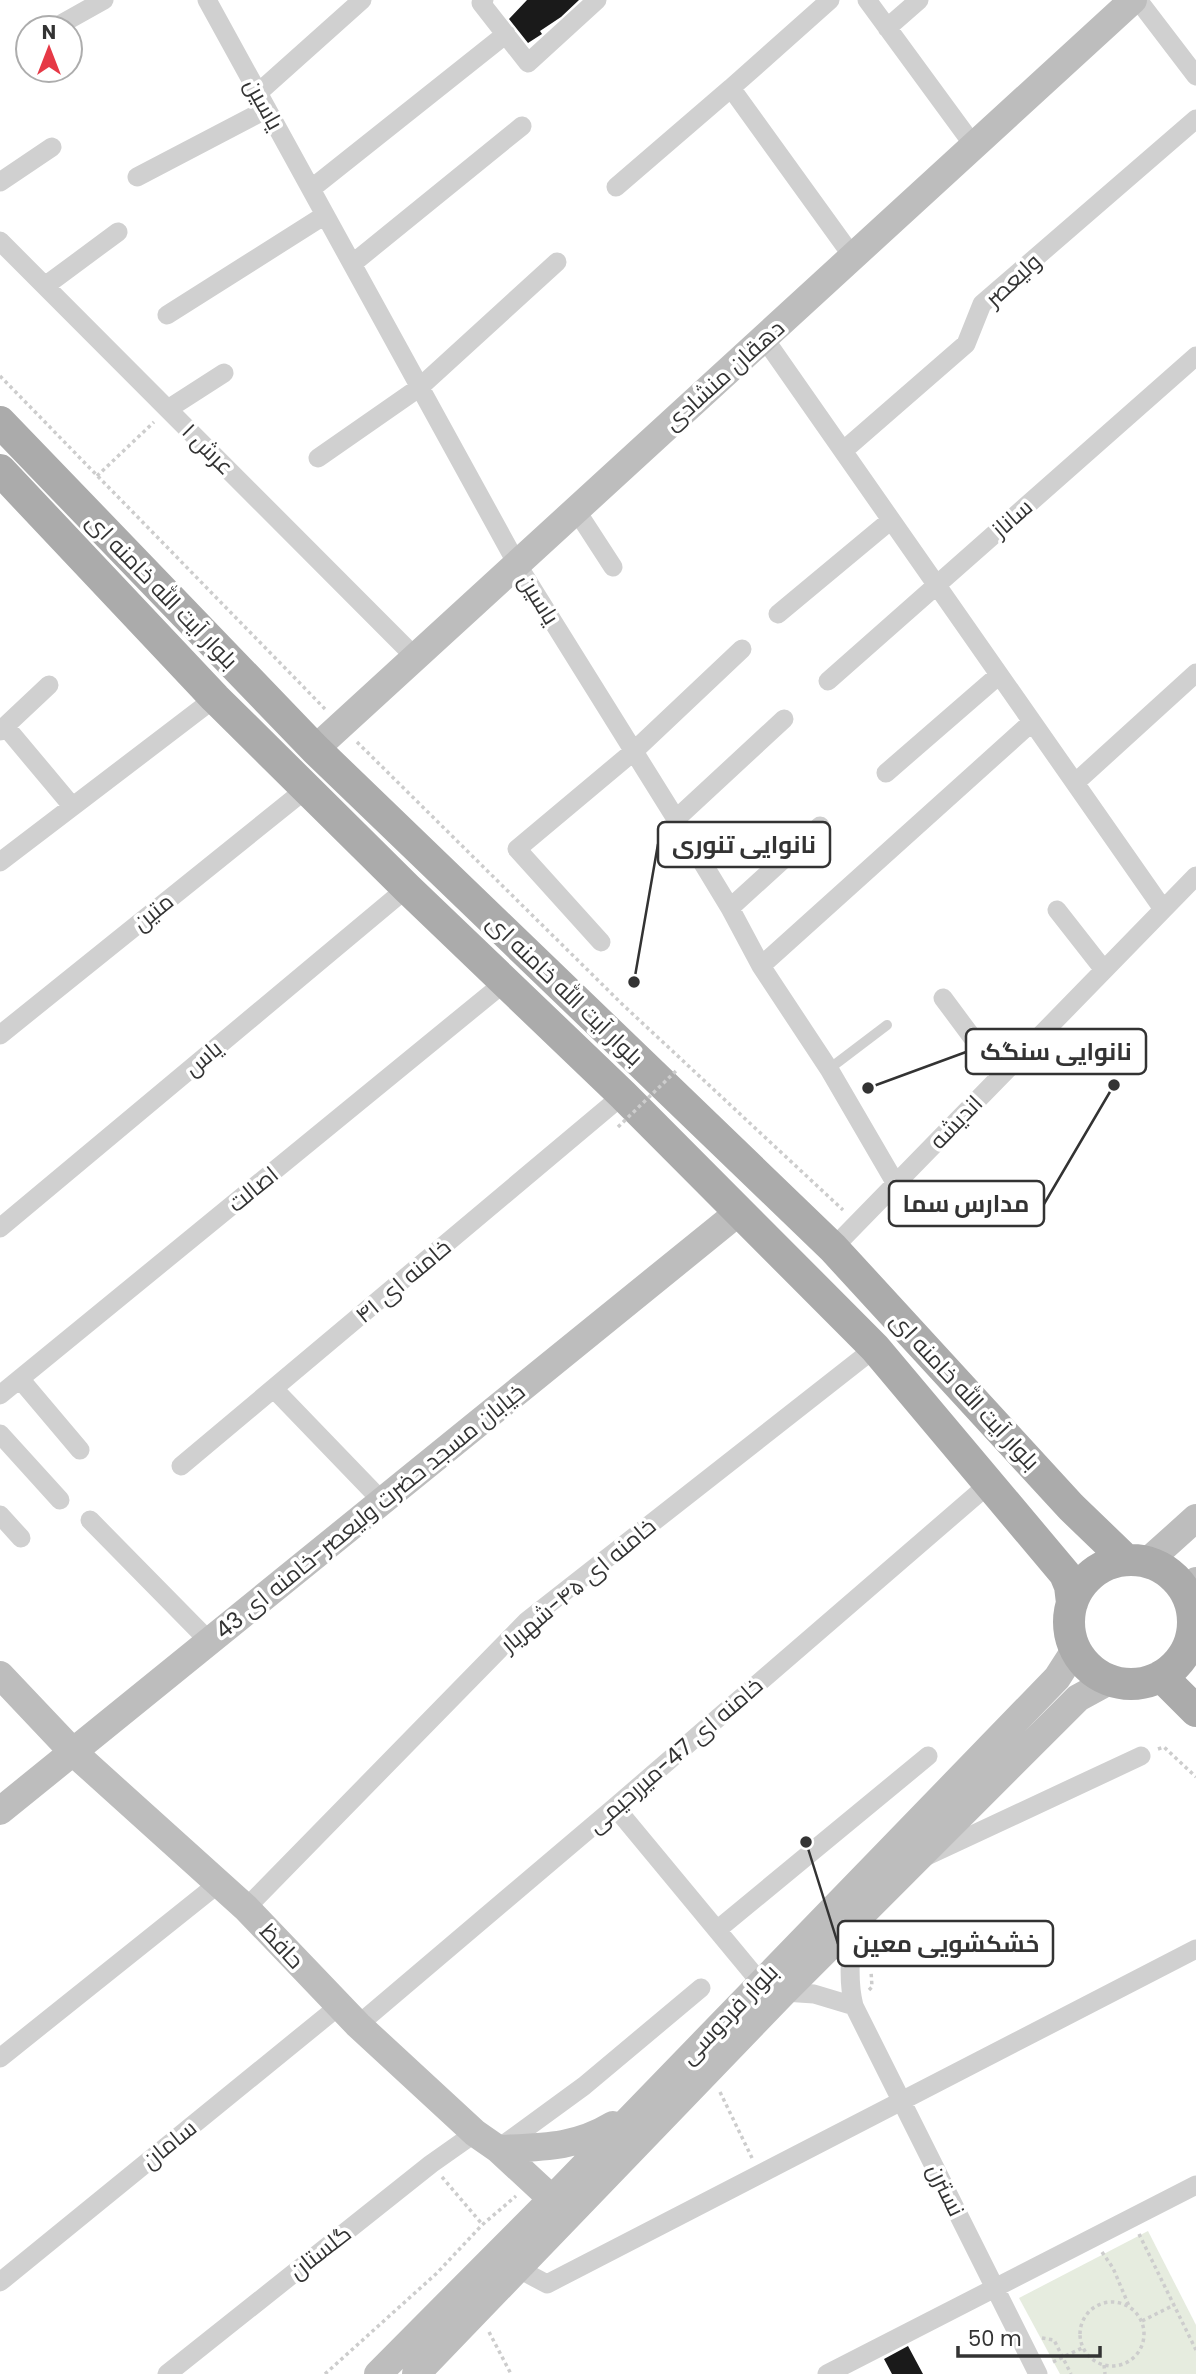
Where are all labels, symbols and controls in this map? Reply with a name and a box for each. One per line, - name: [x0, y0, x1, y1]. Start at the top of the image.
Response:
- north arrow: [14, 14, 84, 84]
- text: N: [42, 19, 56, 46]
- street label: یاسین: [237, 72, 291, 136]
- street label: ولیعصر: [976, 246, 1048, 316]
- street label: دهقان منشادی: [657, 312, 791, 438]
- street label: عرش ۱: [175, 416, 241, 482]
- street label: ساناز: [983, 491, 1039, 546]
- street label: بلوار آیت الله خامنه ای: [79, 506, 245, 676]
- street label: یاسین: [511, 567, 567, 631]
- callout: نانوایی تنوری: [658, 822, 830, 867]
- text: نانوایی تنوری: [672, 828, 816, 861]
- street label: متین: [126, 886, 180, 938]
- street label: بلوار آیت الله خامنه ای: [480, 907, 650, 1073]
- callout: نانوایی سنگک: [966, 1029, 1146, 1074]
- street label: یاس: [177, 1033, 229, 1083]
- text: نانوایی سنگک: [980, 1035, 1132, 1068]
- street label: اندیشه: [922, 1088, 990, 1156]
- street label: اصالت: [221, 1159, 285, 1219]
- callout: مدارس سما: [889, 1181, 1044, 1226]
- text: مدارس سما: [903, 1187, 1029, 1220]
- street label: خامنه ای ۴۱: [348, 1232, 458, 1330]
- street label: بلوار آیت الله خامنه ای: [883, 1305, 1047, 1477]
- street label: خیابان مسجد حضرت ولیعصر-خامنه ای 43: [208, 1376, 532, 1646]
- street label: خامنه ای ۴۵-شهریار: [492, 1510, 663, 1661]
- street label: خامنه ای 47-میررحیمی: [580, 1670, 770, 1840]
- street label: حافظ: [253, 1916, 311, 1976]
- callout: خشکشویی معین: [838, 1921, 1053, 1966]
- text: خشکشویی معین: [853, 1927, 1039, 1960]
- street label: بلوار فردوسی: [673, 1957, 785, 2071]
- street label: سامان: [135, 2112, 203, 2176]
- street label: نسترن: [920, 2158, 972, 2222]
- street label: گلستان: [282, 2217, 358, 2287]
- scale bar: [958, 2314, 1100, 2358]
- text: 50 m: [968, 2324, 1022, 2353]

